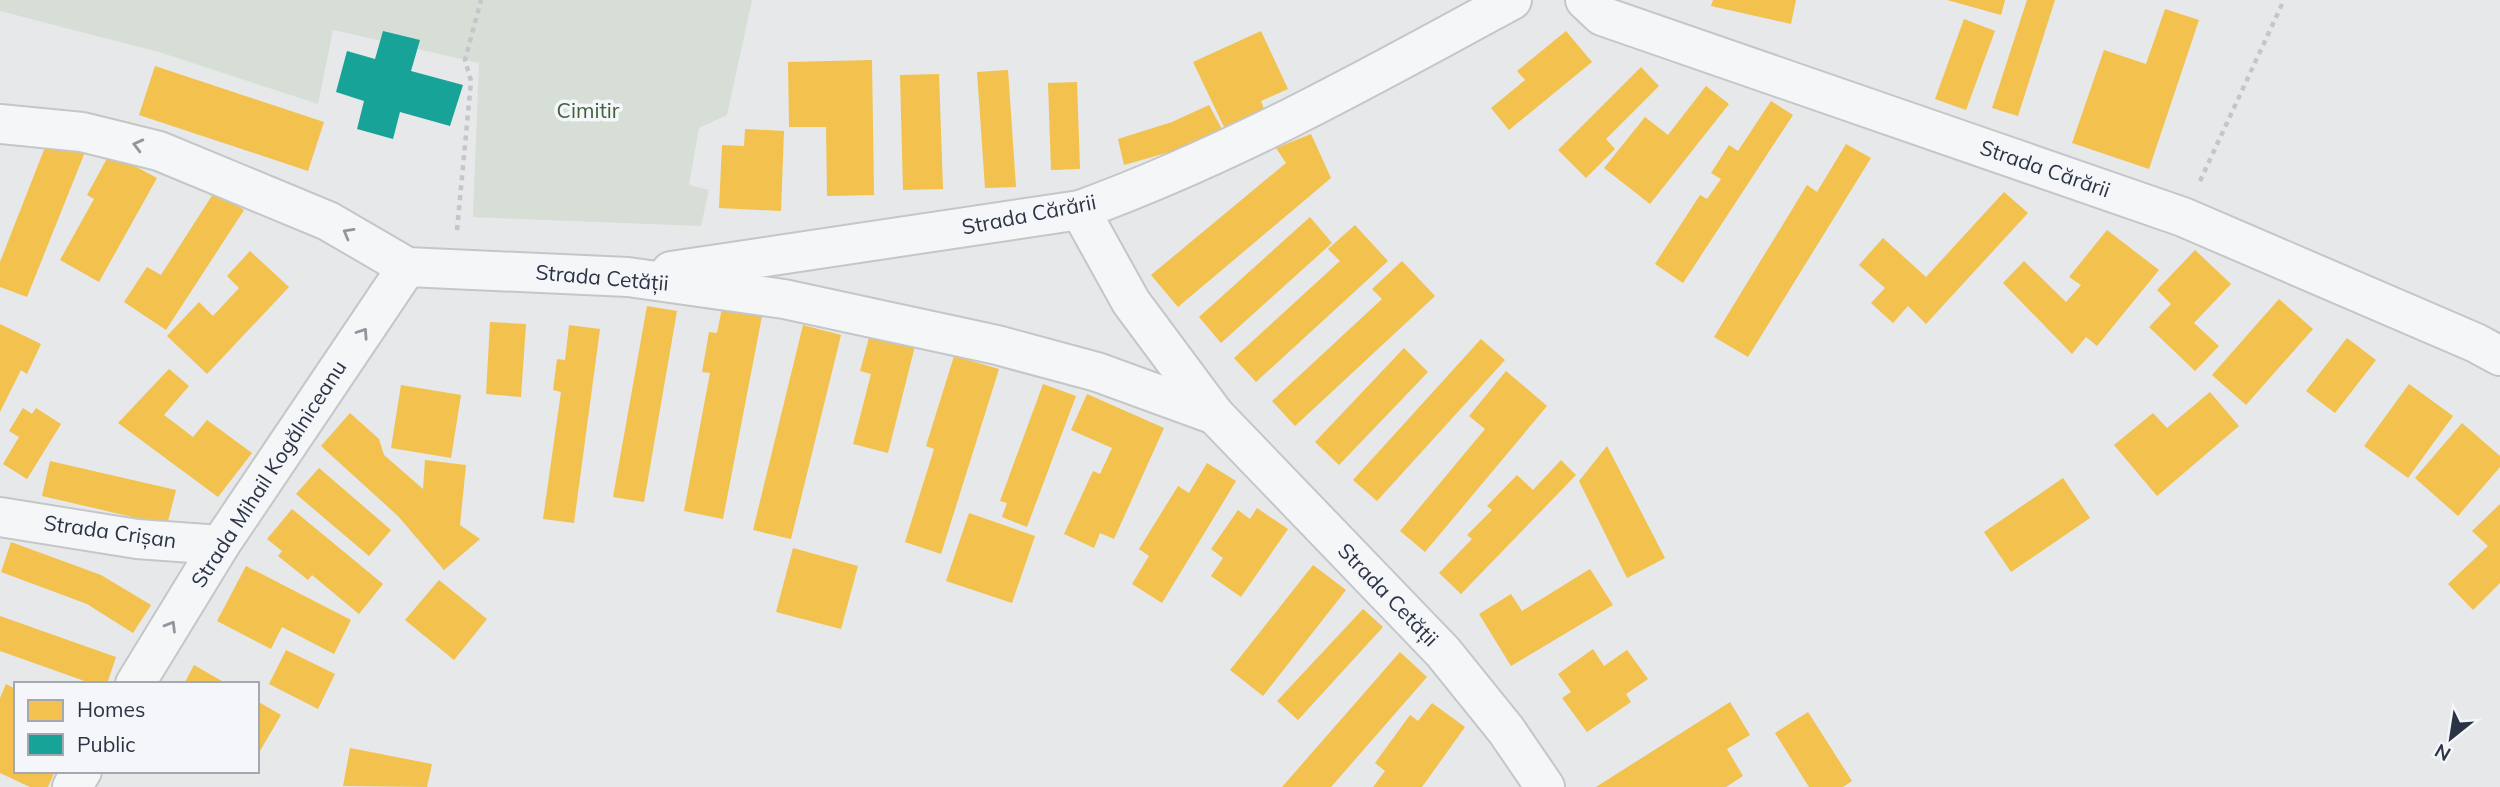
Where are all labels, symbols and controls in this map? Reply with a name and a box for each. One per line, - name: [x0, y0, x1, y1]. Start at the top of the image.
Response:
- park label: Cimitir: [557, 97, 620, 123]
- street label: Strada Cărării: [1977, 134, 2114, 202]
- one-way arrow: [133, 139, 145, 154]
- street label: Strada Cărării: [960, 188, 1098, 240]
- one-way arrow: [343, 228, 355, 241]
- street label: Strada Cetății: [534, 258, 670, 297]
- one-way arrow: [355, 328, 367, 341]
- street label: Strada Mihail Kogălniceanu: [185, 355, 351, 592]
- street label: Strada Crișan: [42, 509, 178, 554]
- street label: Strada Cetății: [1332, 537, 1444, 652]
- one-way arrow: [162, 620, 175, 633]
- legend: [14, 682, 259, 773]
- text: Homes: [77, 696, 145, 722]
- north arrow: [2416, 703, 2486, 773]
- text: Public: [77, 731, 136, 757]
- text: N: [2430, 739, 2455, 767]

